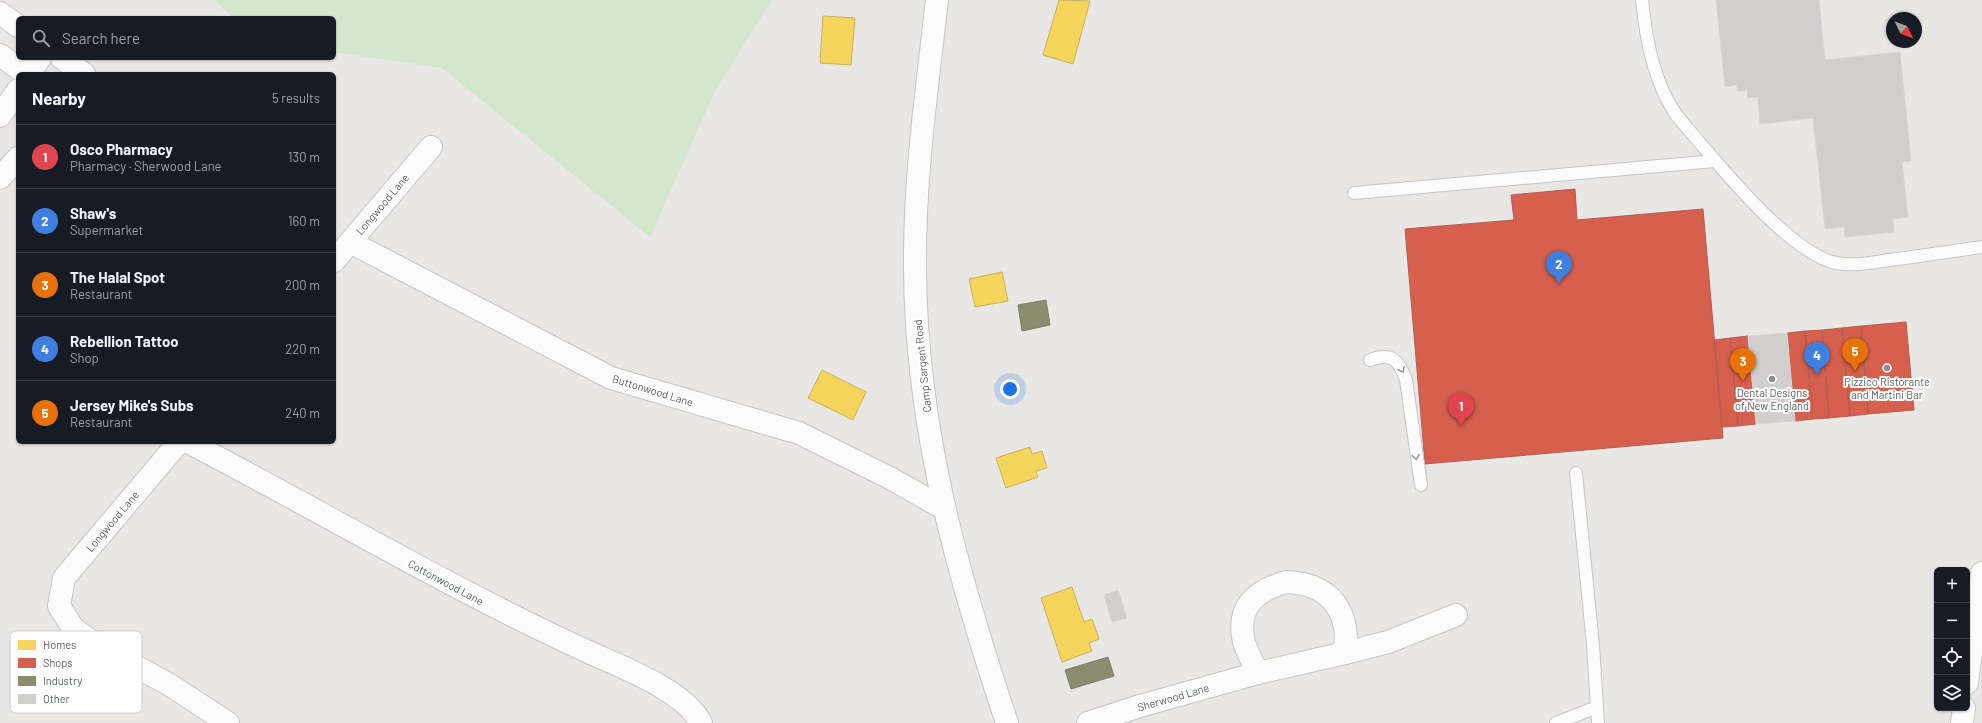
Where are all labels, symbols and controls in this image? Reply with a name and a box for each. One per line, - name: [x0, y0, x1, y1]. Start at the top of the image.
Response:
- north arrow: [1886, 12, 1922, 48]
- search box: [16, 16, 336, 60]
- icon: search: [30, 27, 52, 49]
- text: Search here: [62, 29, 140, 47]
- text: Nearby: [32, 88, 86, 108]
- text: 5 results: [272, 90, 320, 106]
- text: Osco Pharmacy: [70, 140, 173, 158]
- text: 1: [43, 149, 47, 165]
- text: 130 m: [288, 149, 320, 165]
- text: Pharmacy · Sherwood Lane: [70, 158, 222, 174]
- street label: Longwood Lane: [353, 171, 411, 237]
- text: Shaw's: [70, 204, 116, 222]
- text: 2: [41, 213, 49, 229]
- text: 160 m: [288, 213, 320, 229]
- text: Supermarket: [70, 222, 143, 238]
- pin: 2: [1546, 251, 1572, 284]
- text: The Halal Spot: [70, 268, 165, 286]
- text: 3: [41, 277, 49, 293]
- text: 200 m: [285, 277, 320, 293]
- text: Restaurant: [70, 286, 132, 302]
- street label: Camp Sargent Road: [911, 319, 933, 413]
- text: Rebellion Tattoo: [70, 332, 179, 350]
- pin: 5: [1842, 338, 1868, 371]
- text: 4: [41, 341, 49, 357]
- text: 220 m: [285, 341, 320, 357]
- pin: 4: [1804, 342, 1830, 375]
- pin: 3: [1730, 348, 1756, 381]
- text: Shop: [70, 350, 99, 366]
- marker: Pizzico Ristorante and Martini Bar: [1882, 363, 1892, 373]
- one-way arrow: [1397, 366, 1405, 373]
- street label: Buttonwood Lane: [611, 372, 695, 409]
- marker: Dental Designs of New England: [1767, 374, 1777, 384]
- place label: Pizzico Ristorante and Martini Bar: [1844, 375, 1930, 401]
- your location: [1000, 379, 1020, 399]
- place label: Dental Designs of New England: [1735, 386, 1809, 412]
- pin: 1: [1448, 393, 1474, 426]
- text: Jersey Mike's Subs: [70, 396, 194, 414]
- text: 5: [41, 405, 49, 421]
- text: 240 m: [285, 405, 320, 421]
- text: Restaurant: [70, 414, 132, 430]
- one-way arrow: [1411, 454, 1420, 460]
- street label: Longwood Lane: [83, 488, 141, 554]
- street label: Cottonwood Lane: [406, 557, 486, 607]
- map controls: [1934, 567, 1970, 711]
- button: +: [1934, 567, 1970, 603]
- button: −: [1934, 603, 1970, 639]
- legend: [10, 631, 142, 713]
- text: Homes: [43, 638, 76, 651]
- button: locate: [1934, 639, 1970, 675]
- text: Shops: [43, 656, 73, 669]
- text: Industry: [43, 674, 82, 687]
- button: layers: [1934, 675, 1970, 711]
- street label: Sherwood Lane: [1136, 681, 1210, 713]
- text: Other: [43, 692, 70, 705]

